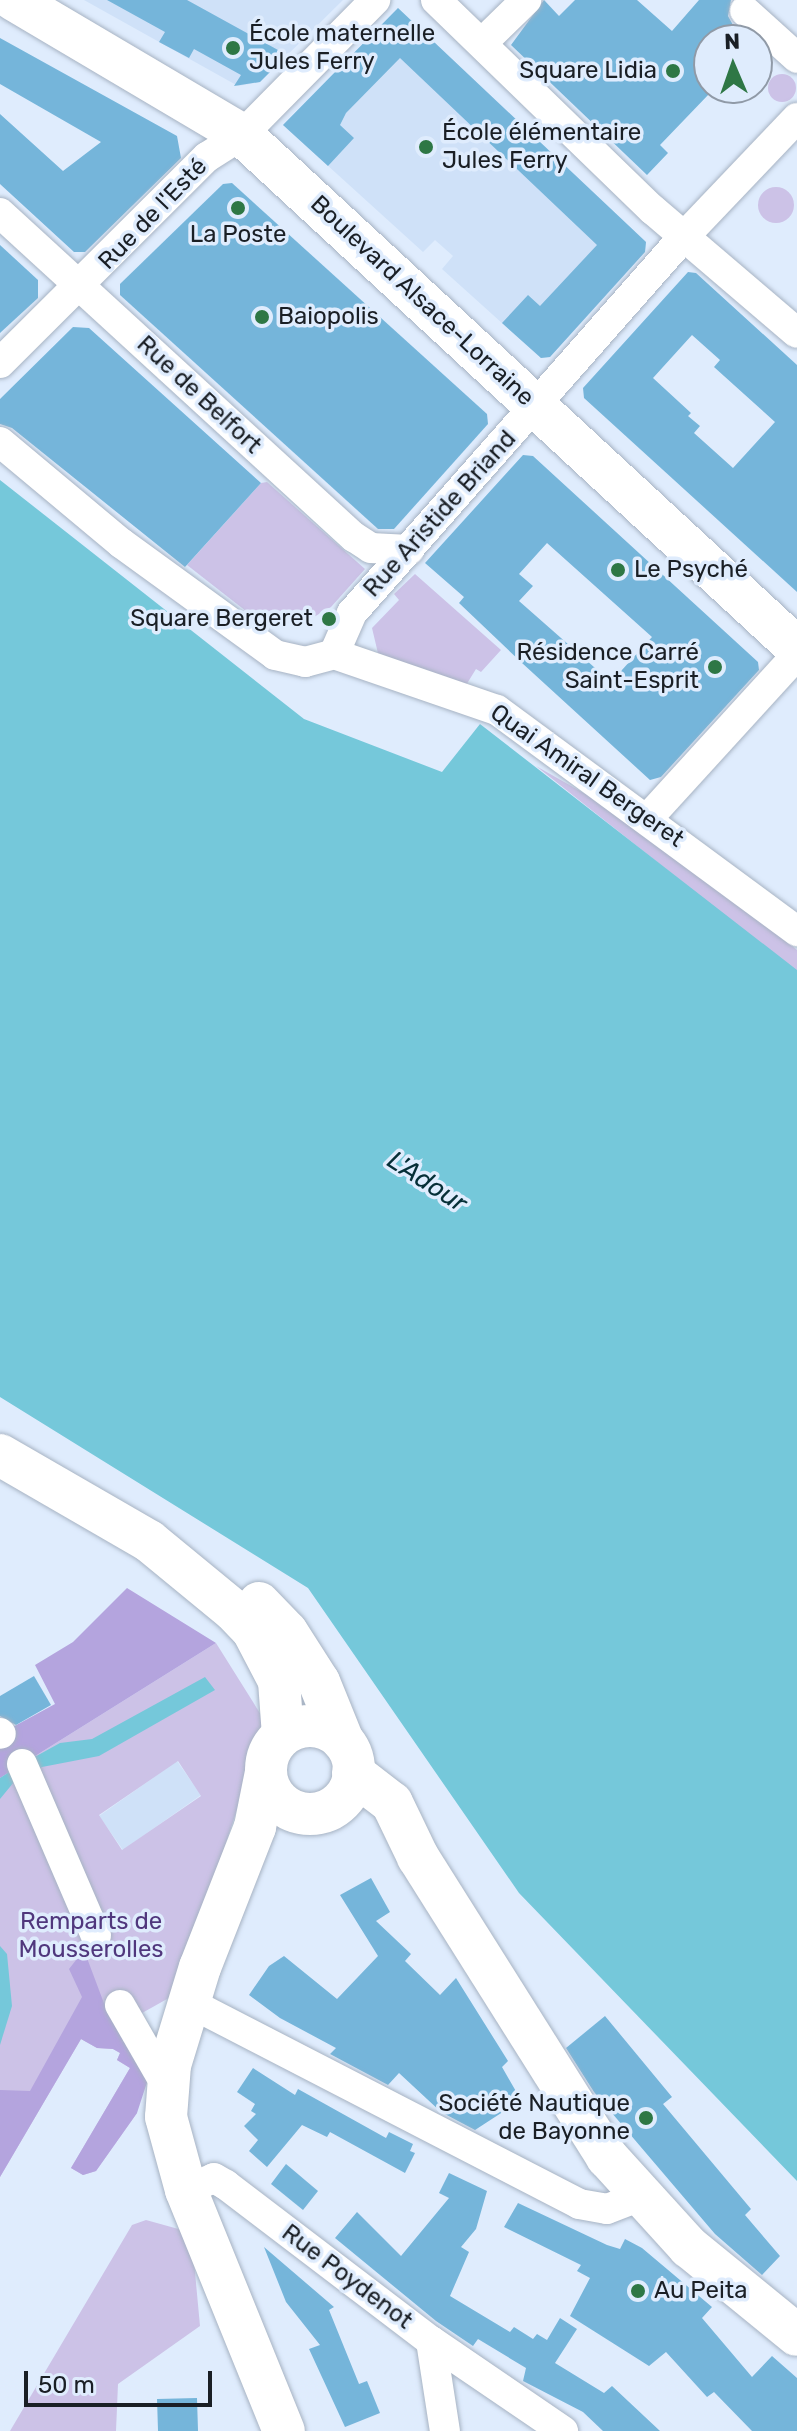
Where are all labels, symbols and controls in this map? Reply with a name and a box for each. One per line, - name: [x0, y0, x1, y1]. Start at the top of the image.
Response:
- place label: École maternelle Jules Ferry: [249, 20, 435, 76]
- north arrow: [693, 24, 773, 104]
- text: N: [724, 28, 741, 55]
- marker: École maternelle Jules Ferry: [224, 39, 242, 57]
- place label: Square Lidia: [519, 57, 657, 85]
- marker: Square Lidia: [664, 62, 682, 80]
- place label: École élémentaire Jules Ferry: [442, 119, 641, 175]
- marker: École élémentaire Jules Ferry: [417, 138, 435, 156]
- street label: Rue de l'Esté: [93, 152, 213, 276]
- street label: Boulevard Alsace-Lorraine: [304, 190, 540, 412]
- marker: La Poste: [229, 199, 247, 217]
- place label: La Poste: [190, 221, 286, 249]
- place label: Baiopolis: [278, 303, 379, 331]
- marker: Baiopolis: [253, 308, 271, 326]
- street label: Rue de Belfort: [131, 330, 267, 460]
- street label: Rue Aristide Briand: [358, 425, 522, 603]
- place label: Le Psyché: [634, 556, 748, 584]
- marker: Le Psyché: [609, 561, 627, 579]
- place label: Square Bergeret: [130, 605, 313, 633]
- marker: Square Bergeret: [320, 610, 338, 628]
- place label: Résidence Carré Saint-Esprit: [516, 639, 699, 695]
- marker: Résidence Carré Saint-Esprit: [706, 658, 724, 676]
- street label: Quai Amiral Bergeret: [484, 698, 690, 854]
- water label: L'Adour: [381, 1145, 473, 1219]
- park label: Remparts de Mousserolles: [18, 1908, 164, 1964]
- place label: Société Nautique de Bayonne: [438, 2090, 630, 2146]
- marker: Société Nautique de Bayonne: [637, 2109, 655, 2127]
- street label: Rue Poydenot: [276, 2219, 418, 2335]
- place label: Au Peita: [654, 2277, 747, 2305]
- marker: Au Peita: [629, 2282, 647, 2300]
- scale bar: [28, 2355, 216, 2405]
- text: 50 m: [38, 2371, 95, 2399]

